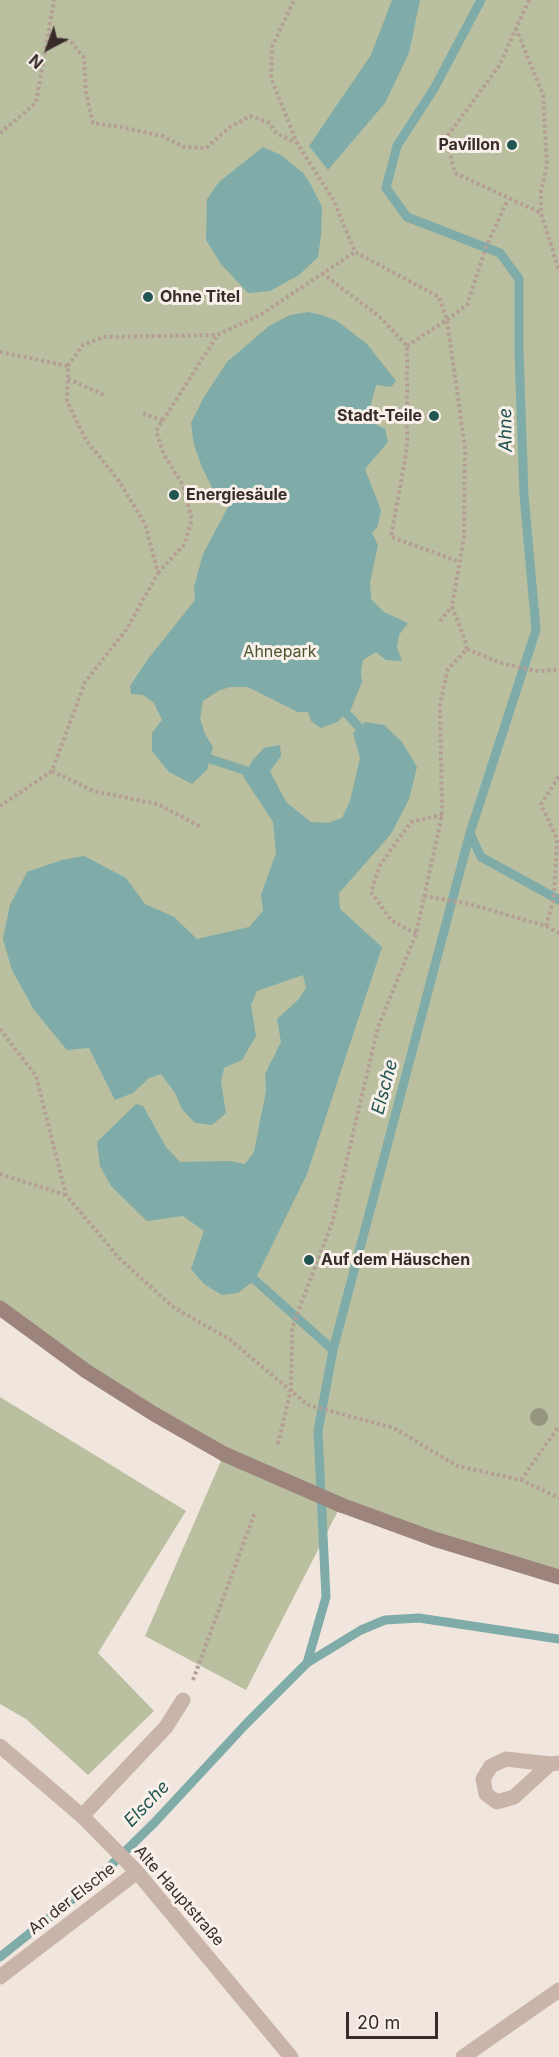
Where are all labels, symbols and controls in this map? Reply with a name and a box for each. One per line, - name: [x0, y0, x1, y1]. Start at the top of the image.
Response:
- north arrow: [18, 18, 78, 78]
- text: N: [25, 50, 47, 73]
- place label: Pavillon: [438, 135, 500, 155]
- marker: Pavillon: [505, 138, 519, 152]
- place label: Ohne Titel: [160, 287, 240, 307]
- marker: Ohne Titel: [141, 290, 155, 304]
- place label: Stadt-Teile: [337, 406, 422, 426]
- water label: Ahne: [495, 408, 517, 452]
- marker: Stadt-Teile: [427, 409, 441, 423]
- place label: Energiesäule: [186, 485, 287, 505]
- marker: Energiesäule: [167, 488, 181, 502]
- park label: Ahnepark: [243, 642, 317, 662]
- water label: Elsche: [367, 1057, 403, 1117]
- place label: Auf dem Häuschen: [321, 1250, 470, 1270]
- marker: Auf dem Häuschen: [302, 1253, 316, 1267]
- water label: Elsche: [120, 1776, 174, 1832]
- street label: Alte Hauptstraße: [130, 1842, 228, 1950]
- street label: An der Elsche: [25, 1859, 119, 1939]
- scale bar: [349, 2000, 440, 2038]
- text: 20 m: [357, 2012, 400, 2033]

